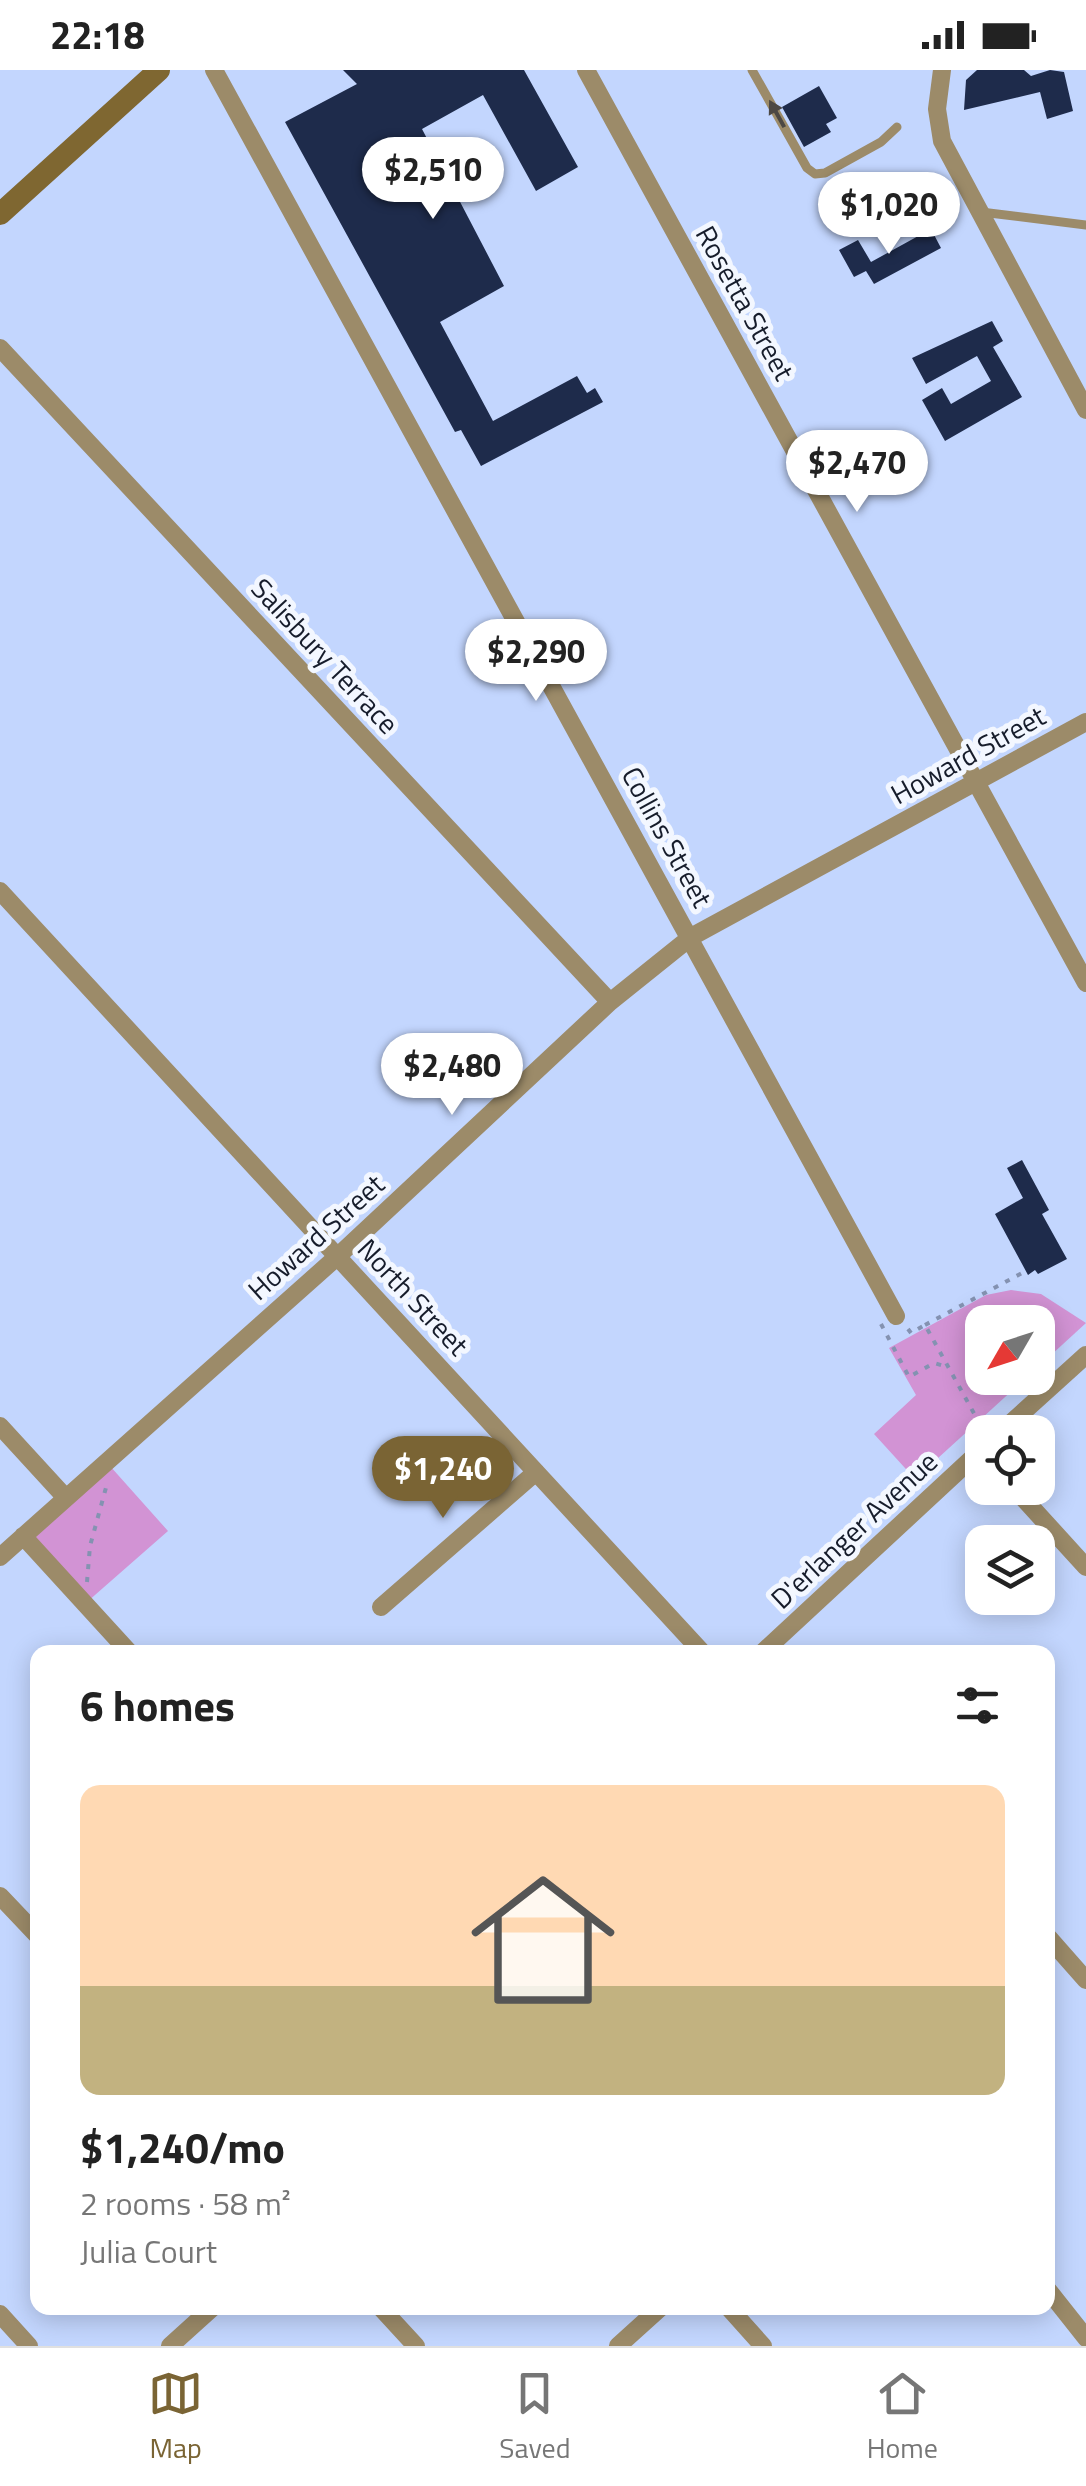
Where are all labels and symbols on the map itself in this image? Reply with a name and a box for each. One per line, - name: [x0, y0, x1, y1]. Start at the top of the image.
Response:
- one-way arrow: [769, 100, 786, 129]
- pin: $2,510: [352, 137, 514, 222]
- pin: $1,020: [808, 172, 970, 257]
- street label: Rosetta Street: [685, 218, 806, 388]
- pin: $2,470: [776, 430, 938, 515]
- street label: Salisbury Terrace: [242, 568, 409, 743]
- pin: $2,290: [455, 619, 617, 704]
- street label: Howard Street: [883, 694, 1053, 815]
- street label: Collins Street: [611, 758, 724, 915]
- pin: $2,480: [371, 1033, 533, 1118]
- street label: Howard Street: [238, 1163, 394, 1310]
- street label: North Street: [348, 1228, 479, 1365]
- north arrow: [965, 1305, 1055, 1395]
- pin: $1,240: [362, 1436, 524, 1521]
- street label: D'erlanger Avenue: [760, 1441, 947, 1619]

